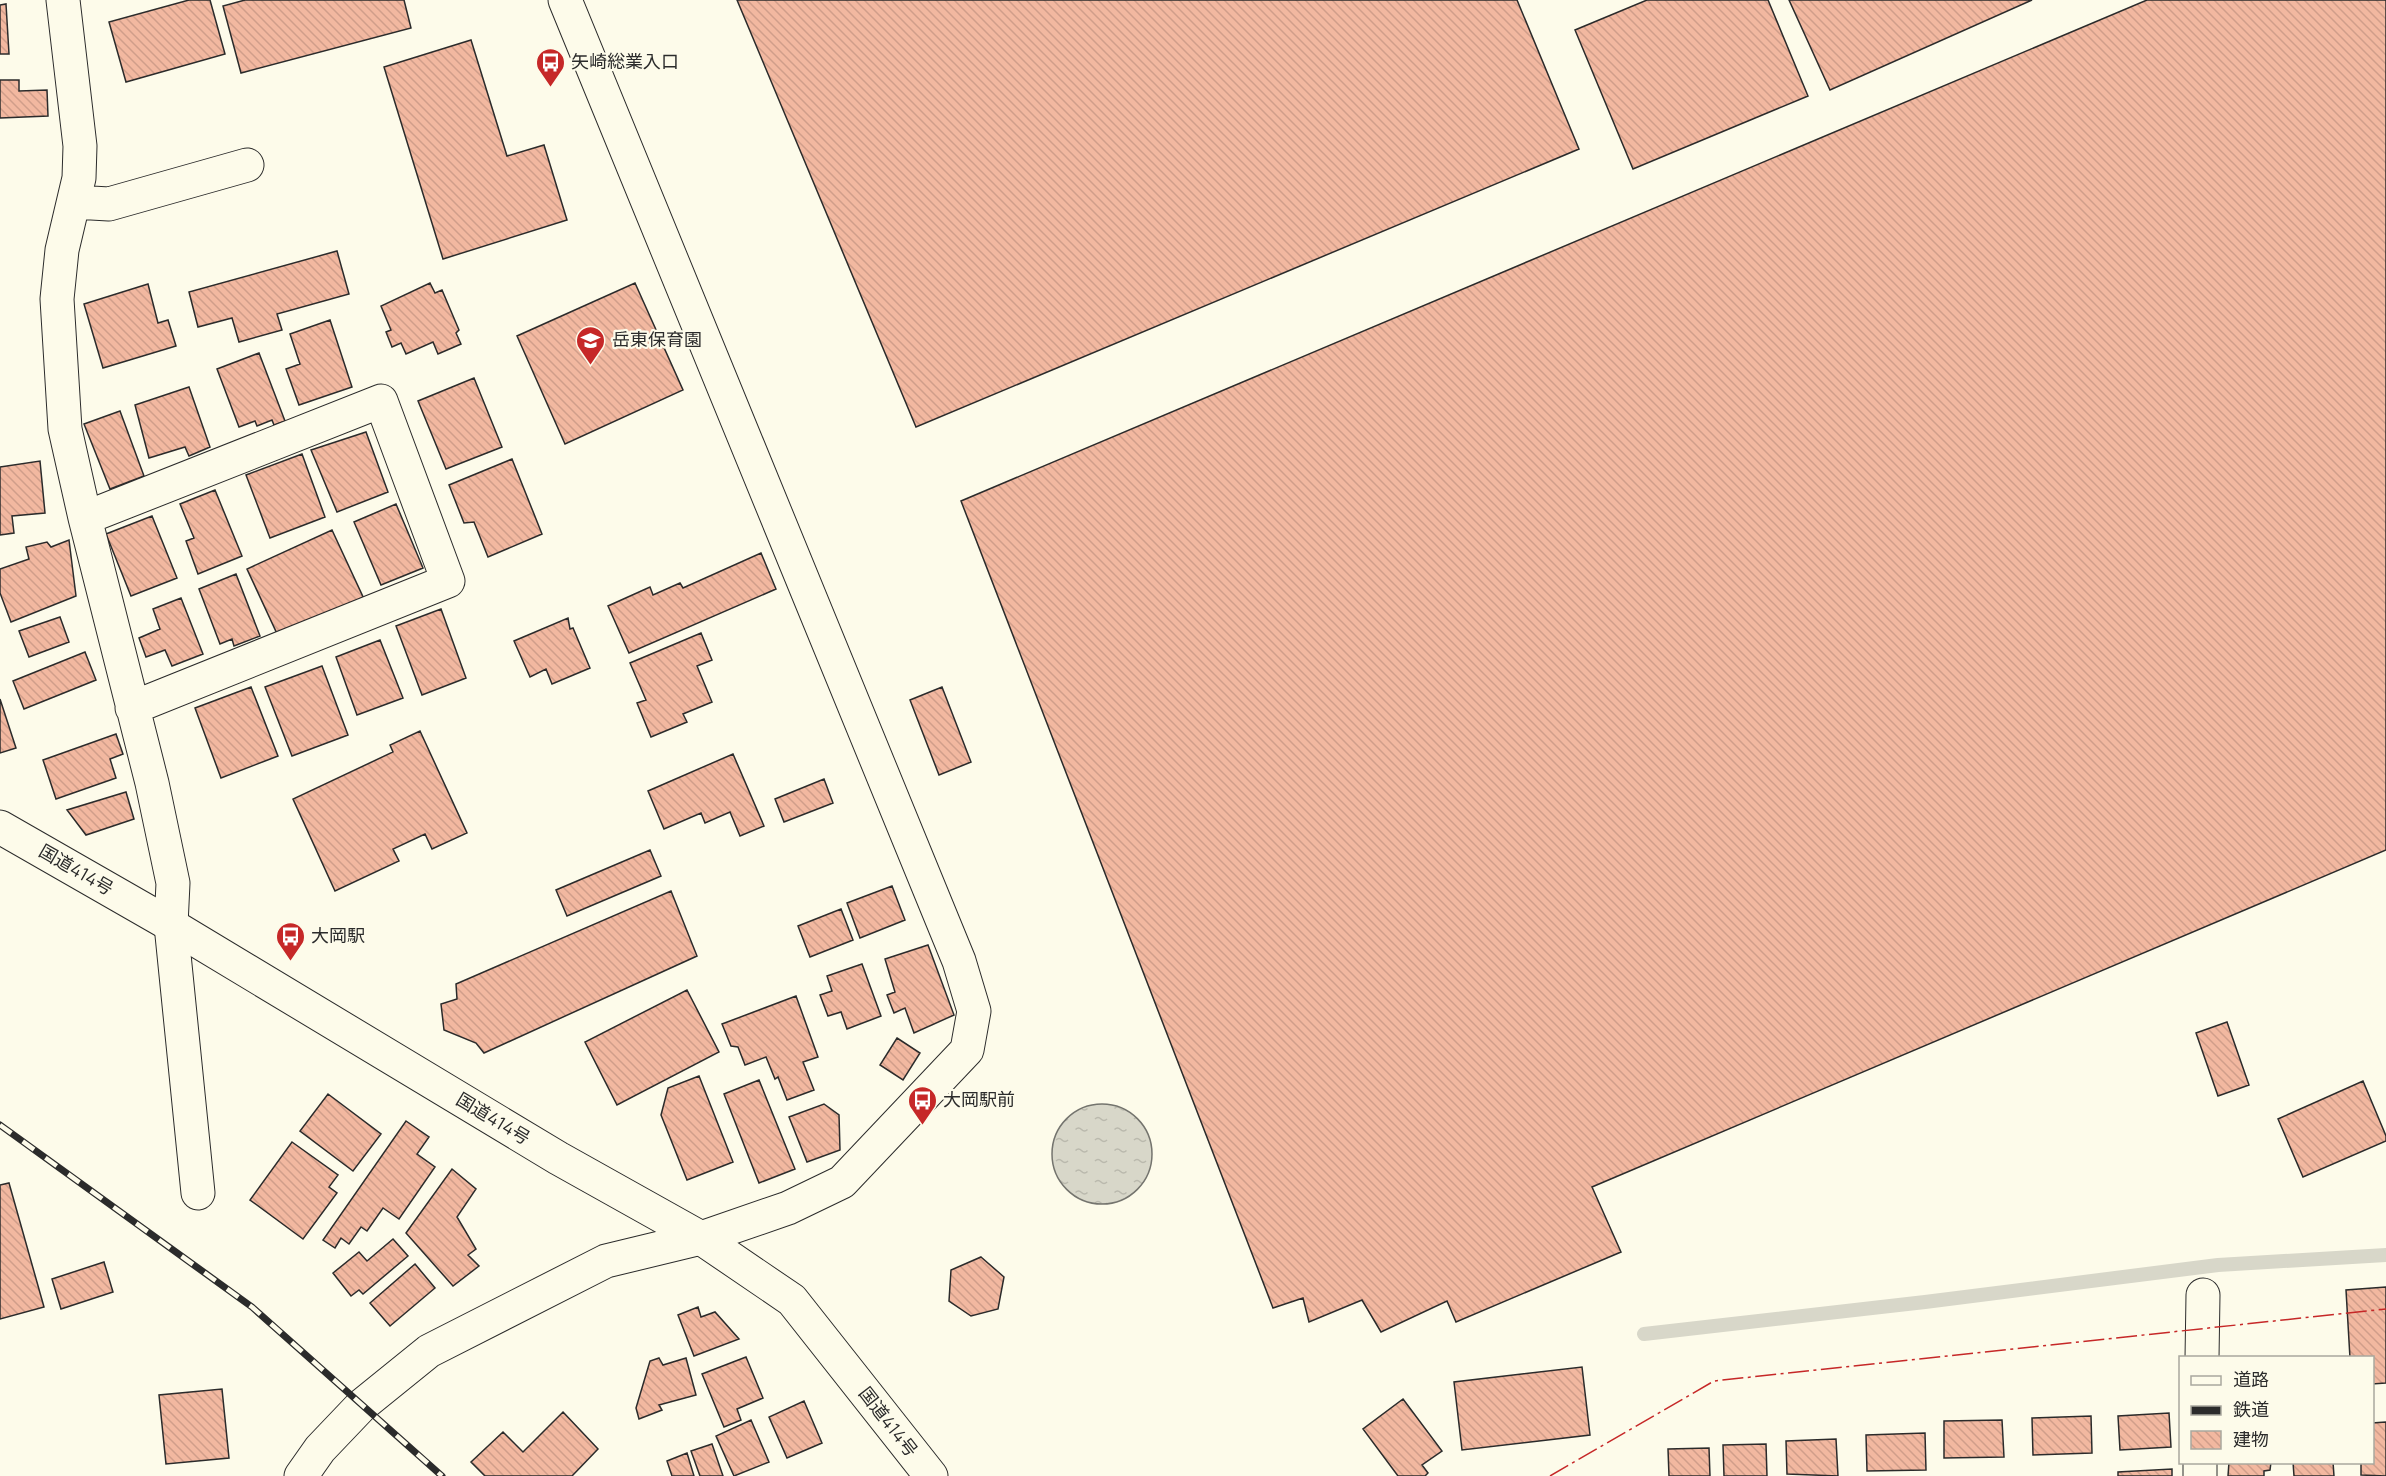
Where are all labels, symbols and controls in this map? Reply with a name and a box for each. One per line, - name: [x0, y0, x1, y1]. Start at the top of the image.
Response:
- bus stop icon: 矢崎総業入口: [534, 46, 566, 88]
- place label: 矢崎総業入口: [571, 49, 679, 73]
- school or university icon: 岳東保育園: [575, 324, 607, 366]
- place label: 岳東保育園: [612, 327, 702, 351]
- street label: 国道414号: [35, 838, 118, 900]
- bus stop icon: 大岡駅: [274, 920, 306, 962]
- place label: 大岡駅: [311, 923, 365, 947]
- bus stop icon: 大岡駅前: [906, 1084, 938, 1126]
- street label: 国道414号: [452, 1087, 535, 1150]
- place label: 大岡駅前: [943, 1087, 1015, 1111]
- legend: [2179, 1356, 2374, 1464]
- text: 道路: [2233, 1367, 2269, 1391]
- street label: 国道414号: [854, 1382, 924, 1461]
- text: 鉄道: [2233, 1397, 2269, 1421]
- text: 建物: [2233, 1427, 2269, 1451]

